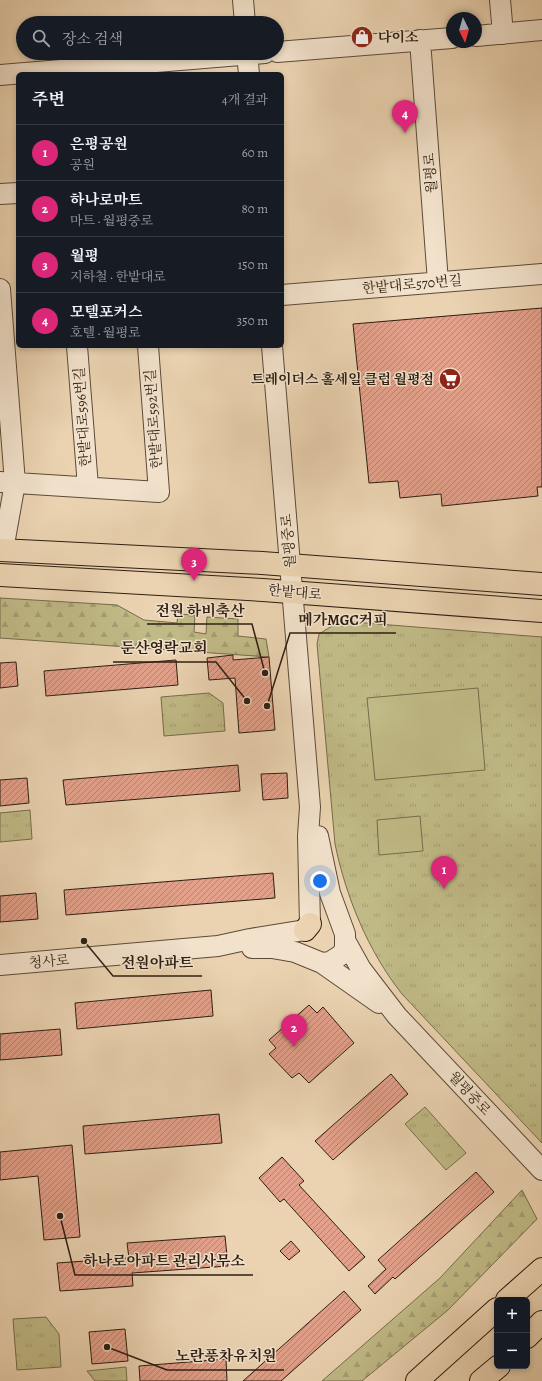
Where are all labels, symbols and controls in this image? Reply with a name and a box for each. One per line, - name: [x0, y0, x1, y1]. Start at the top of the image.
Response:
- north arrow: [446, 12, 482, 48]
- search box: [16, 16, 284, 60]
- shop icon: 다이소: [349, 24, 375, 50]
- icon: search: [30, 27, 52, 49]
- place label: 다이소: [378, 28, 419, 47]
- text: 장소 검색: [62, 29, 123, 49]
- text: 주변: [32, 88, 65, 111]
- text: 4개 결과: [222, 91, 268, 108]
- pin: 4: [392, 100, 418, 133]
- text: 은평공원: [70, 134, 128, 154]
- text: 1: [43, 144, 47, 161]
- text: 60 m: [242, 144, 268, 161]
- street label: 월평로: [420, 152, 441, 194]
- text: 공원: [70, 156, 95, 173]
- text: 하나로마트: [70, 190, 142, 210]
- text: 2: [42, 200, 48, 217]
- text: 80 m: [241, 200, 268, 217]
- text: 마트 · 월평중로: [70, 212, 153, 229]
- text: 월평: [70, 246, 99, 266]
- text: 3: [42, 256, 48, 273]
- text: 150 m: [238, 256, 268, 273]
- text: 지하철 · 한밭대로: [70, 268, 166, 285]
- street label: 한밭대로570번길: [361, 271, 463, 298]
- text: 모텔포커스: [70, 302, 142, 322]
- text: 4: [42, 312, 48, 329]
- text: 350 m: [237, 312, 268, 329]
- text: 호텔 · 월평로: [70, 324, 141, 341]
- street label: 한밭대로596번길: [70, 366, 95, 468]
- supermarket icon: 트레이더스 홀세일 클럽 월평점: [437, 366, 463, 392]
- street label: 한밭대로592번길: [141, 368, 166, 470]
- place label: 트레이더스 홀세일 클럽 월평점: [251, 370, 434, 389]
- street label: 월평중로: [277, 513, 300, 569]
- pin: 3: [181, 548, 207, 581]
- street label: 한밭대로: [267, 581, 323, 604]
- callout: 전원 하비축산: [147, 597, 252, 624]
- text: 전원 하비축산: [155, 601, 245, 621]
- callout: 메가MGC커피: [290, 606, 396, 633]
- text: 메가MGC커피: [298, 610, 388, 630]
- callout: 둔산영락교회: [113, 635, 216, 662]
- text: 둔산영락교회: [121, 638, 207, 658]
- pin: 1: [431, 856, 457, 889]
- your location: [310, 871, 330, 891]
- callout: 전원아파트: [113, 949, 202, 976]
- street label: 청사로: [28, 950, 71, 973]
- text: 전원아파트: [121, 953, 194, 973]
- pin: 2: [281, 1014, 307, 1047]
- street label: 월평중로: [444, 1067, 495, 1120]
- callout: 하나로아파트 관리사무소: [75, 1248, 253, 1275]
- text: 하나로아파트 관리사무소: [83, 1251, 246, 1271]
- map controls: [494, 1297, 530, 1369]
- button: +: [494, 1297, 530, 1333]
- button: −: [494, 1333, 530, 1369]
- callout: 노란풍차유치원: [167, 1343, 284, 1370]
- text: 노란풍차유치원: [175, 1346, 277, 1366]

